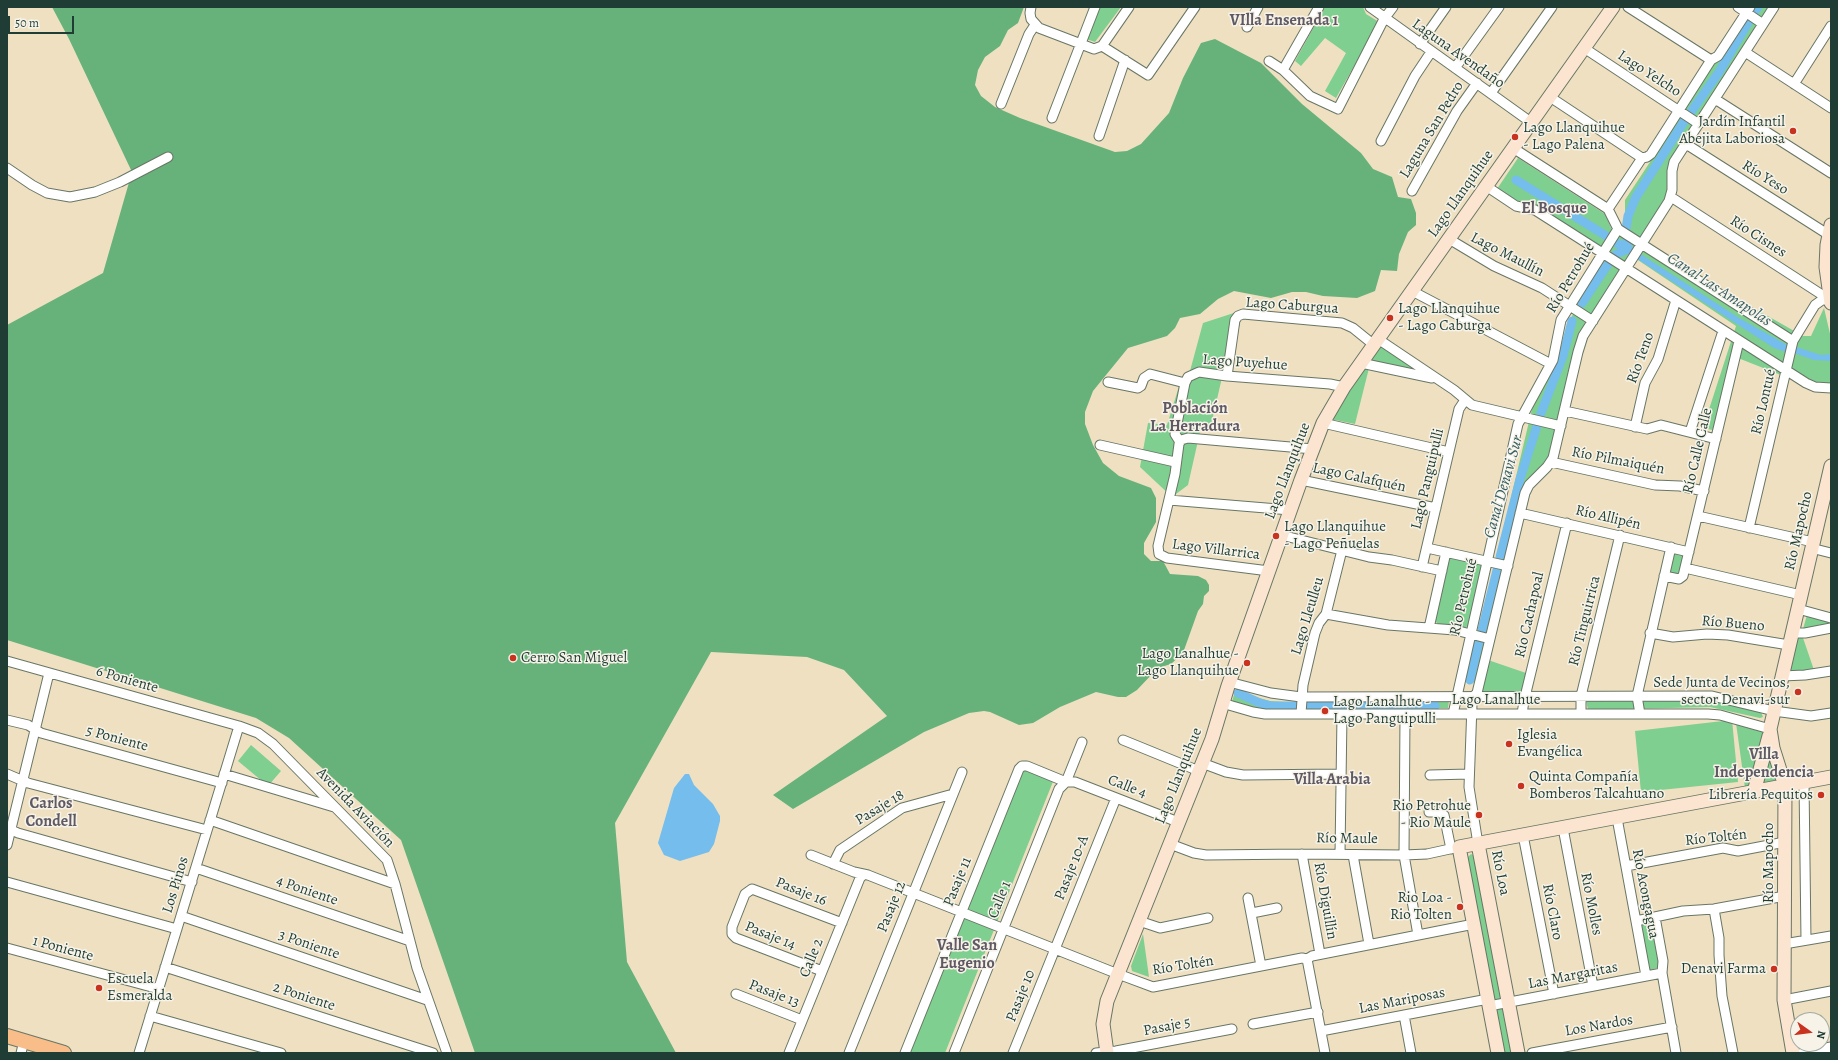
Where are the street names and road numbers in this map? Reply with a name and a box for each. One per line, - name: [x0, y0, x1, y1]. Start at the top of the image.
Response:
- street label: Laguna Avendaño: [1408, 15, 1508, 93]
- street label: Lago Yelcho: [1614, 47, 1684, 101]
- street label: Laguna San Pedro: [1396, 78, 1468, 182]
- street label: Lago Llanquihue: [1424, 147, 1498, 241]
- street label: Río Yeso: [1738, 157, 1792, 199]
- street label: Río Cisnes: [1726, 212, 1790, 262]
- street label: Lago Maullín: [1467, 229, 1547, 281]
- street label: Río Petrohué: [1543, 240, 1599, 316]
- street label: Lago Caburgua: [1245, 294, 1339, 318]
- street label: Río Teno: [1623, 330, 1659, 386]
- street label: Lago Puyehue: [1202, 351, 1288, 375]
- street label: Río Lontué: [1748, 367, 1780, 437]
- street label: Río Calle Calle: [1679, 406, 1717, 496]
- street label: Lago Llanquihue: [1261, 420, 1315, 522]
- street label: Lago Panguipulli: [1408, 427, 1448, 531]
- street label: Río Pilmaiquén: [1570, 443, 1666, 479]
- street label: Lago Calafquén: [1311, 459, 1407, 497]
- street label: Río Mapocho: [1781, 490, 1817, 572]
- street label: Río Allipén: [1574, 502, 1642, 534]
- street label: Lago Villarrica: [1171, 536, 1261, 564]
- street label: Río Petrohué: [1446, 557, 1482, 637]
- street label: Río Cachapoal: [1511, 570, 1549, 660]
- street label: Río Tinguirrica: [1565, 574, 1605, 668]
- street label: Lago Lleulleu: [1288, 575, 1328, 657]
- street label: Río Bueno: [1701, 612, 1765, 636]
- street label: 6 Poniente: [94, 663, 160, 697]
- street label: Lago Lanalhue: [1452, 691, 1540, 709]
- street label: 5 Poniente: [84, 722, 150, 756]
- street label: Lago Llanquihue: [1152, 725, 1206, 827]
- street label: Avenida Aviación: [312, 764, 398, 852]
- street label: Calle 4: [1105, 771, 1149, 803]
- street label: Pasaje 18: [852, 786, 908, 830]
- street label: Río Mapocho: [1760, 823, 1778, 903]
- street label: Río Toltén: [1684, 826, 1748, 850]
- street label: Río Maule: [1316, 829, 1378, 849]
- street label: Pasaje 10-A: [1051, 833, 1093, 903]
- street label: Río Acongagua: [1627, 848, 1663, 940]
- street label: Río Loa: [1487, 849, 1513, 897]
- street label: Los Pinos: [159, 855, 193, 915]
- street label: Pasaje 11: [940, 855, 976, 909]
- street label: Río Diguillín: [1309, 861, 1341, 941]
- street label: Río Molles: [1576, 871, 1606, 937]
- street label: 4 Poniente: [274, 872, 340, 910]
- street label: Pasaje 16: [773, 874, 829, 910]
- street label: Pasaje 12: [874, 879, 910, 935]
- street label: Calle 1: [984, 879, 1016, 921]
- street label: Río Claro: [1538, 882, 1566, 942]
- street label: Pasaje 14: [742, 918, 798, 954]
- street label: 3 Poniente: [276, 926, 342, 964]
- street label: 1 Poniente: [31, 932, 95, 966]
- street label: Calle 2: [796, 936, 828, 980]
- street label: Río Toltén: [1151, 952, 1215, 980]
- street label: Las Margaritas: [1527, 958, 1619, 994]
- street label: Pasaje 10: [1002, 967, 1040, 1025]
- street label: Pasaje 13: [746, 976, 802, 1012]
- street label: 2 Poniente: [271, 979, 337, 1015]
- street label: Las Mariposas: [1357, 984, 1447, 1018]
- street label: Los Nardos: [1564, 1011, 1634, 1041]
- street label: Pasaje 5: [1142, 1014, 1192, 1040]

